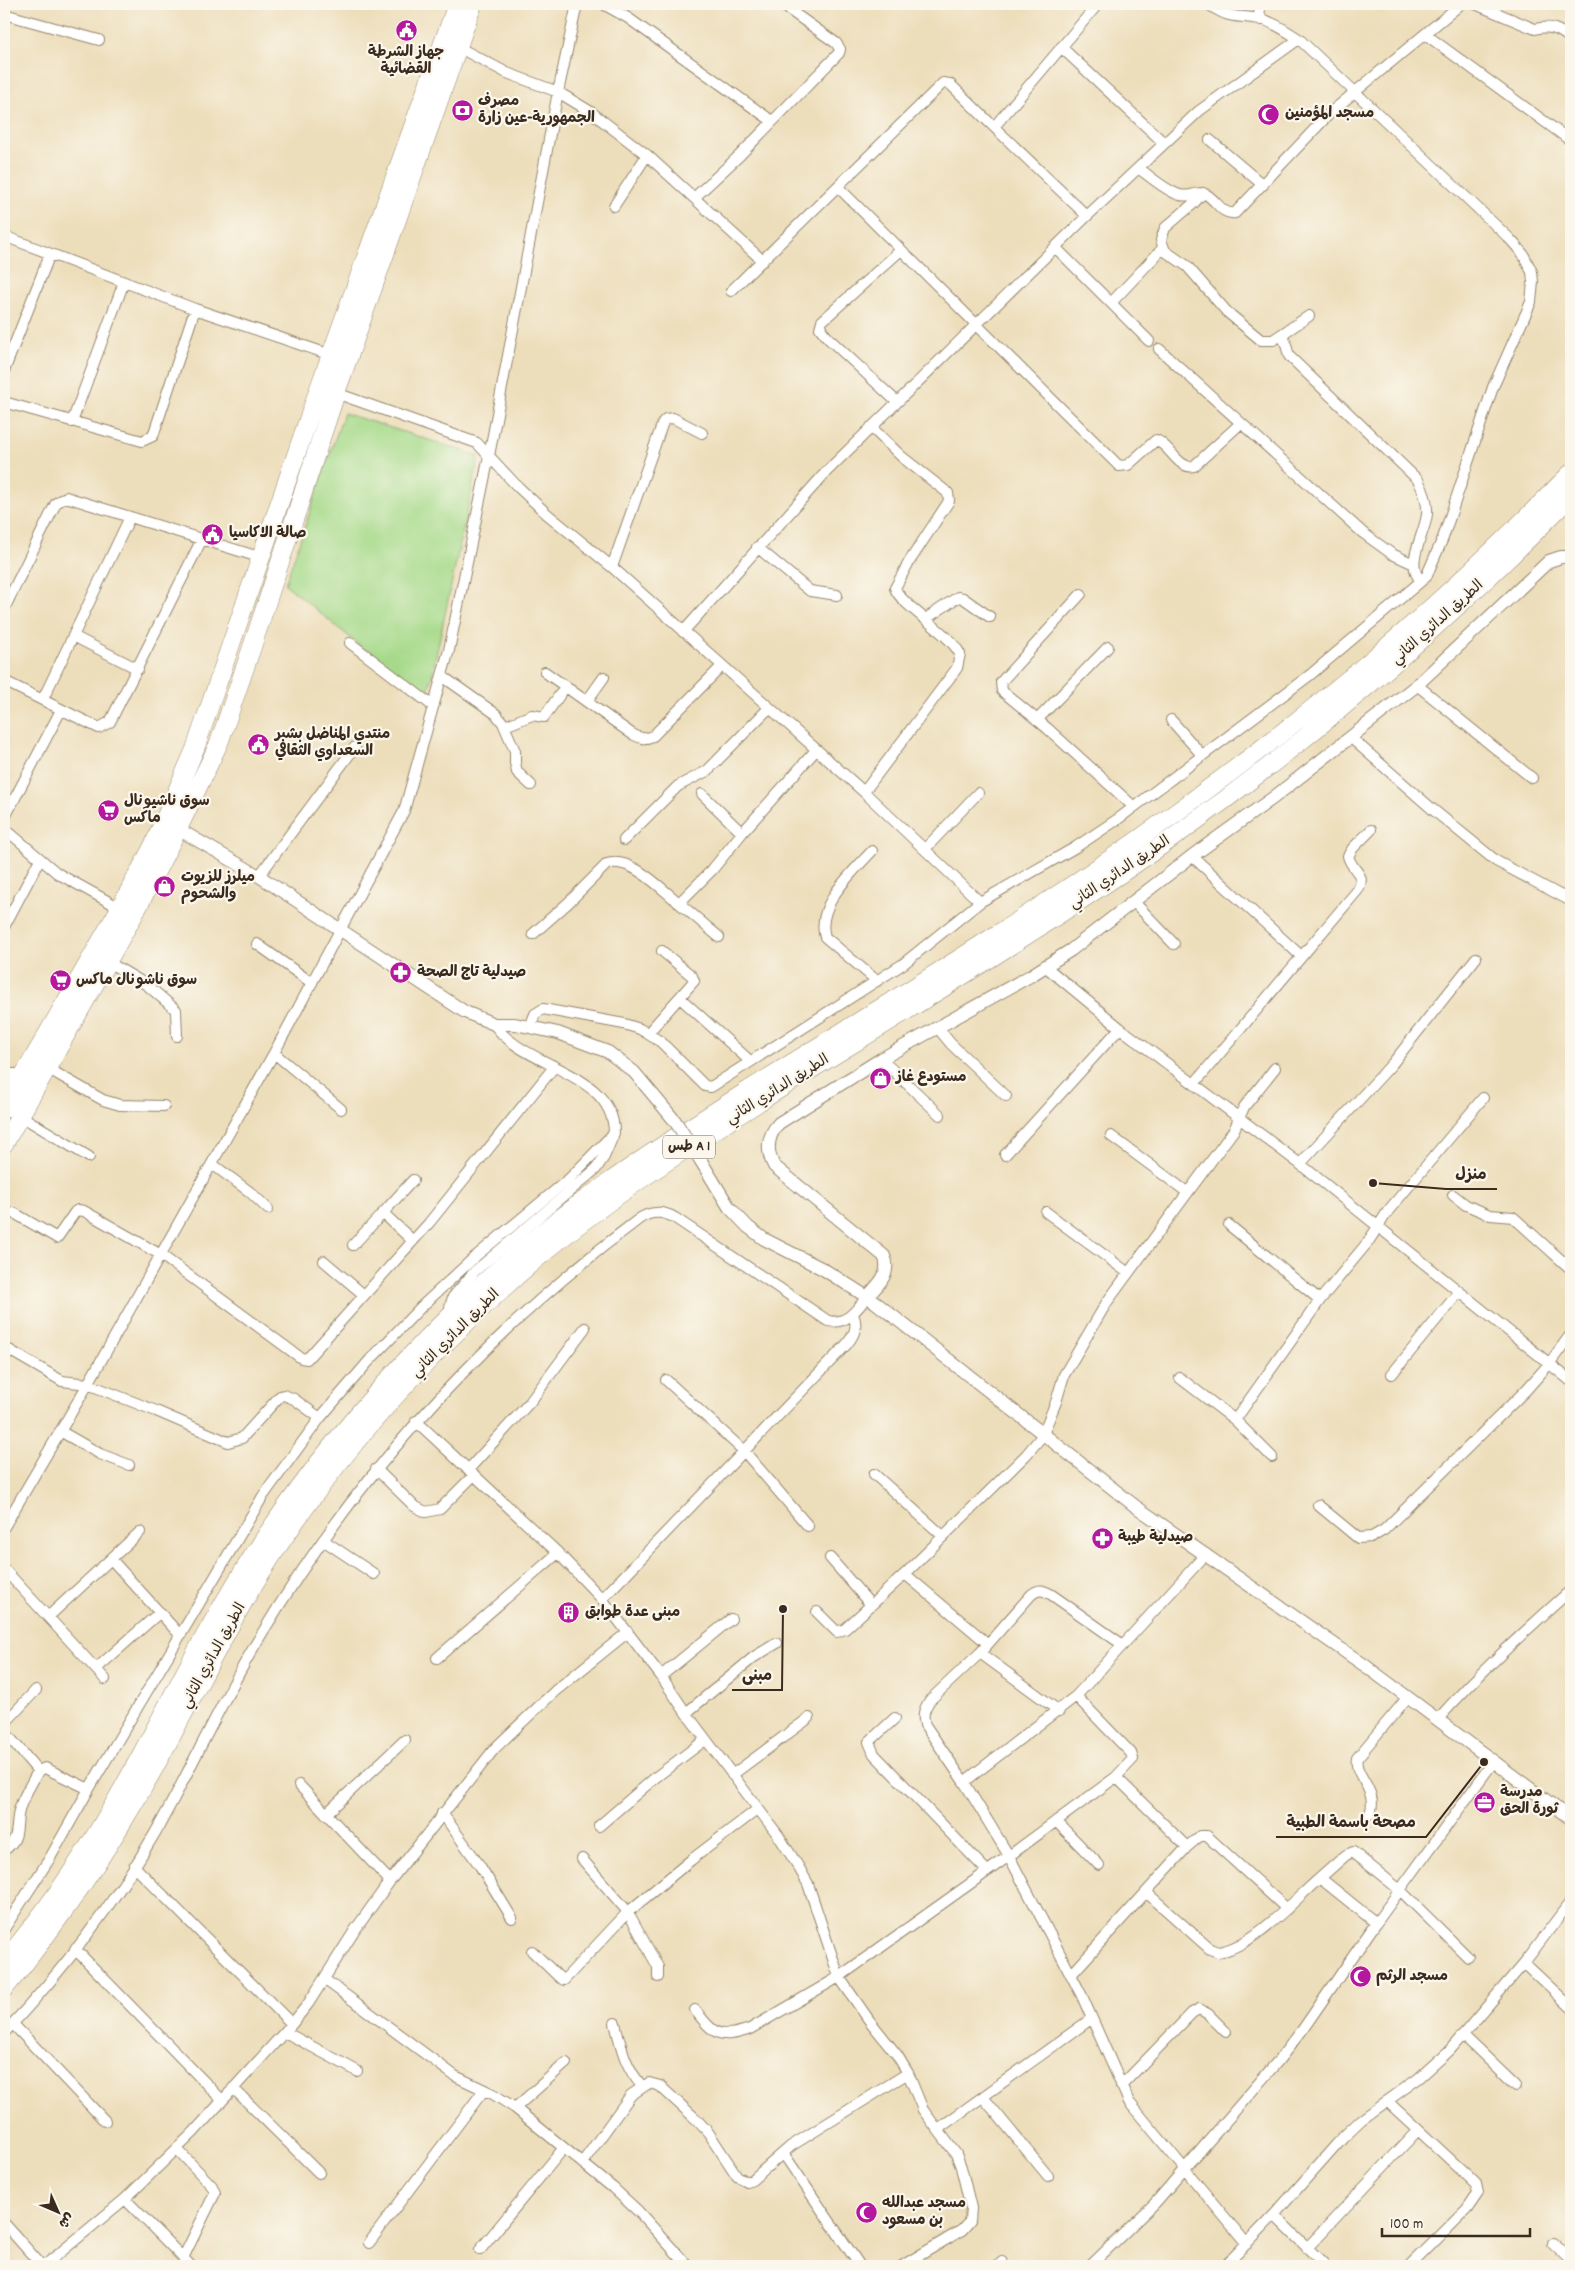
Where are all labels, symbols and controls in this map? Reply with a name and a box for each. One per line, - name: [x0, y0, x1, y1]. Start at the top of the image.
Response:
- public building icon: جهاز الشرطة القضائية: [394, 18, 418, 42]
- place label: جهاز الشرطة القضائية: [368, 42, 444, 81]
- place label: مصرف الجمهورية-عين زارة: [478, 91, 595, 130]
- bank icon: مصرف الجمهورية-عين زارة: [450, 99, 474, 123]
- mosque icon: مسجد المؤمنين: [1257, 102, 1281, 126]
- place label: مسجد المؤمنين: [1285, 103, 1374, 125]
- public building icon: صالة الاكاسيا: [201, 522, 225, 546]
- place label: صالة الاكاسيا: [229, 523, 306, 545]
- street label: الطريق الدائري الثاني: [1387, 575, 1489, 671]
- place label: منتدي المناضل بشير السعداوي الثقافي: [273, 724, 390, 763]
- public building icon: منتدي المناضل بشير السعداوي الثقافي: [247, 732, 271, 756]
- place label: سوق ناشيونال ماكس: [124, 791, 210, 830]
- supermarket icon: سوق ناشيونال ماكس: [96, 799, 120, 823]
- street label: الطريق الدائري الثاني: [1065, 831, 1175, 915]
- place label: ميلرز للزيوت والشحوم: [181, 867, 255, 906]
- shop icon: ميلرز للزيوت والشحوم: [153, 875, 177, 899]
- pharmacy icon: صيدلية تاج الصحة: [389, 961, 413, 985]
- place label: صيدلية تاج الصحة: [417, 962, 526, 984]
- supermarket icon: سوق ناشونال ماكس: [48, 969, 72, 993]
- place label: سوق ناشونال ماكس: [76, 970, 197, 992]
- street label: الطريق الدائري الثاني: [722, 1049, 834, 1131]
- shop icon: مستودع غاز: [868, 1066, 892, 1090]
- place label: مستودع غاز: [894, 1067, 967, 1089]
- road number: طس A 1: [663, 1136, 715, 1158]
- callout: منزل: [1446, 1158, 1497, 1189]
- text: منزل: [1455, 1164, 1487, 1187]
- street label: الطريق الدائري الثاني: [407, 1285, 505, 1383]
- pharmacy icon: صيدلية طيبة: [1090, 1526, 1114, 1550]
- place label: صيدلية طيبة: [1118, 1527, 1193, 1549]
- street label: الطريق الدائري الثاني: [176, 1599, 252, 1713]
- building icon: مبنى عدة طوابق: [557, 1601, 581, 1625]
- place label: مبنى عدة طوابق: [585, 1602, 680, 1624]
- callout: مبنى: [732, 1659, 782, 1690]
- text: مبنى: [742, 1665, 772, 1688]
- place label: مدرسة ثورة الحق: [1500, 1782, 1560, 1821]
- office icon: مدرسة ثورة الحق: [1472, 1790, 1496, 1814]
- callout: مصحة باسمة الطبية: [1276, 1806, 1426, 1837]
- text: مصحة باسمة الطبية: [1286, 1812, 1416, 1835]
- mosque icon: مسجد الرثم: [1348, 1965, 1372, 1989]
- place label: مسجد الرثم: [1376, 1966, 1448, 1988]
- north arrow: [32, 2188, 82, 2238]
- place label: مسجد عبدالله بن مسعود: [882, 2193, 966, 2232]
- mosque icon: مسجد عبدالله بن مسعود: [854, 2201, 878, 2225]
- scale bar: [1382, 2205, 1530, 2237]
- text: ش: [53, 2207, 78, 2232]
- text: 100 m: [1390, 2214, 1423, 2236]

